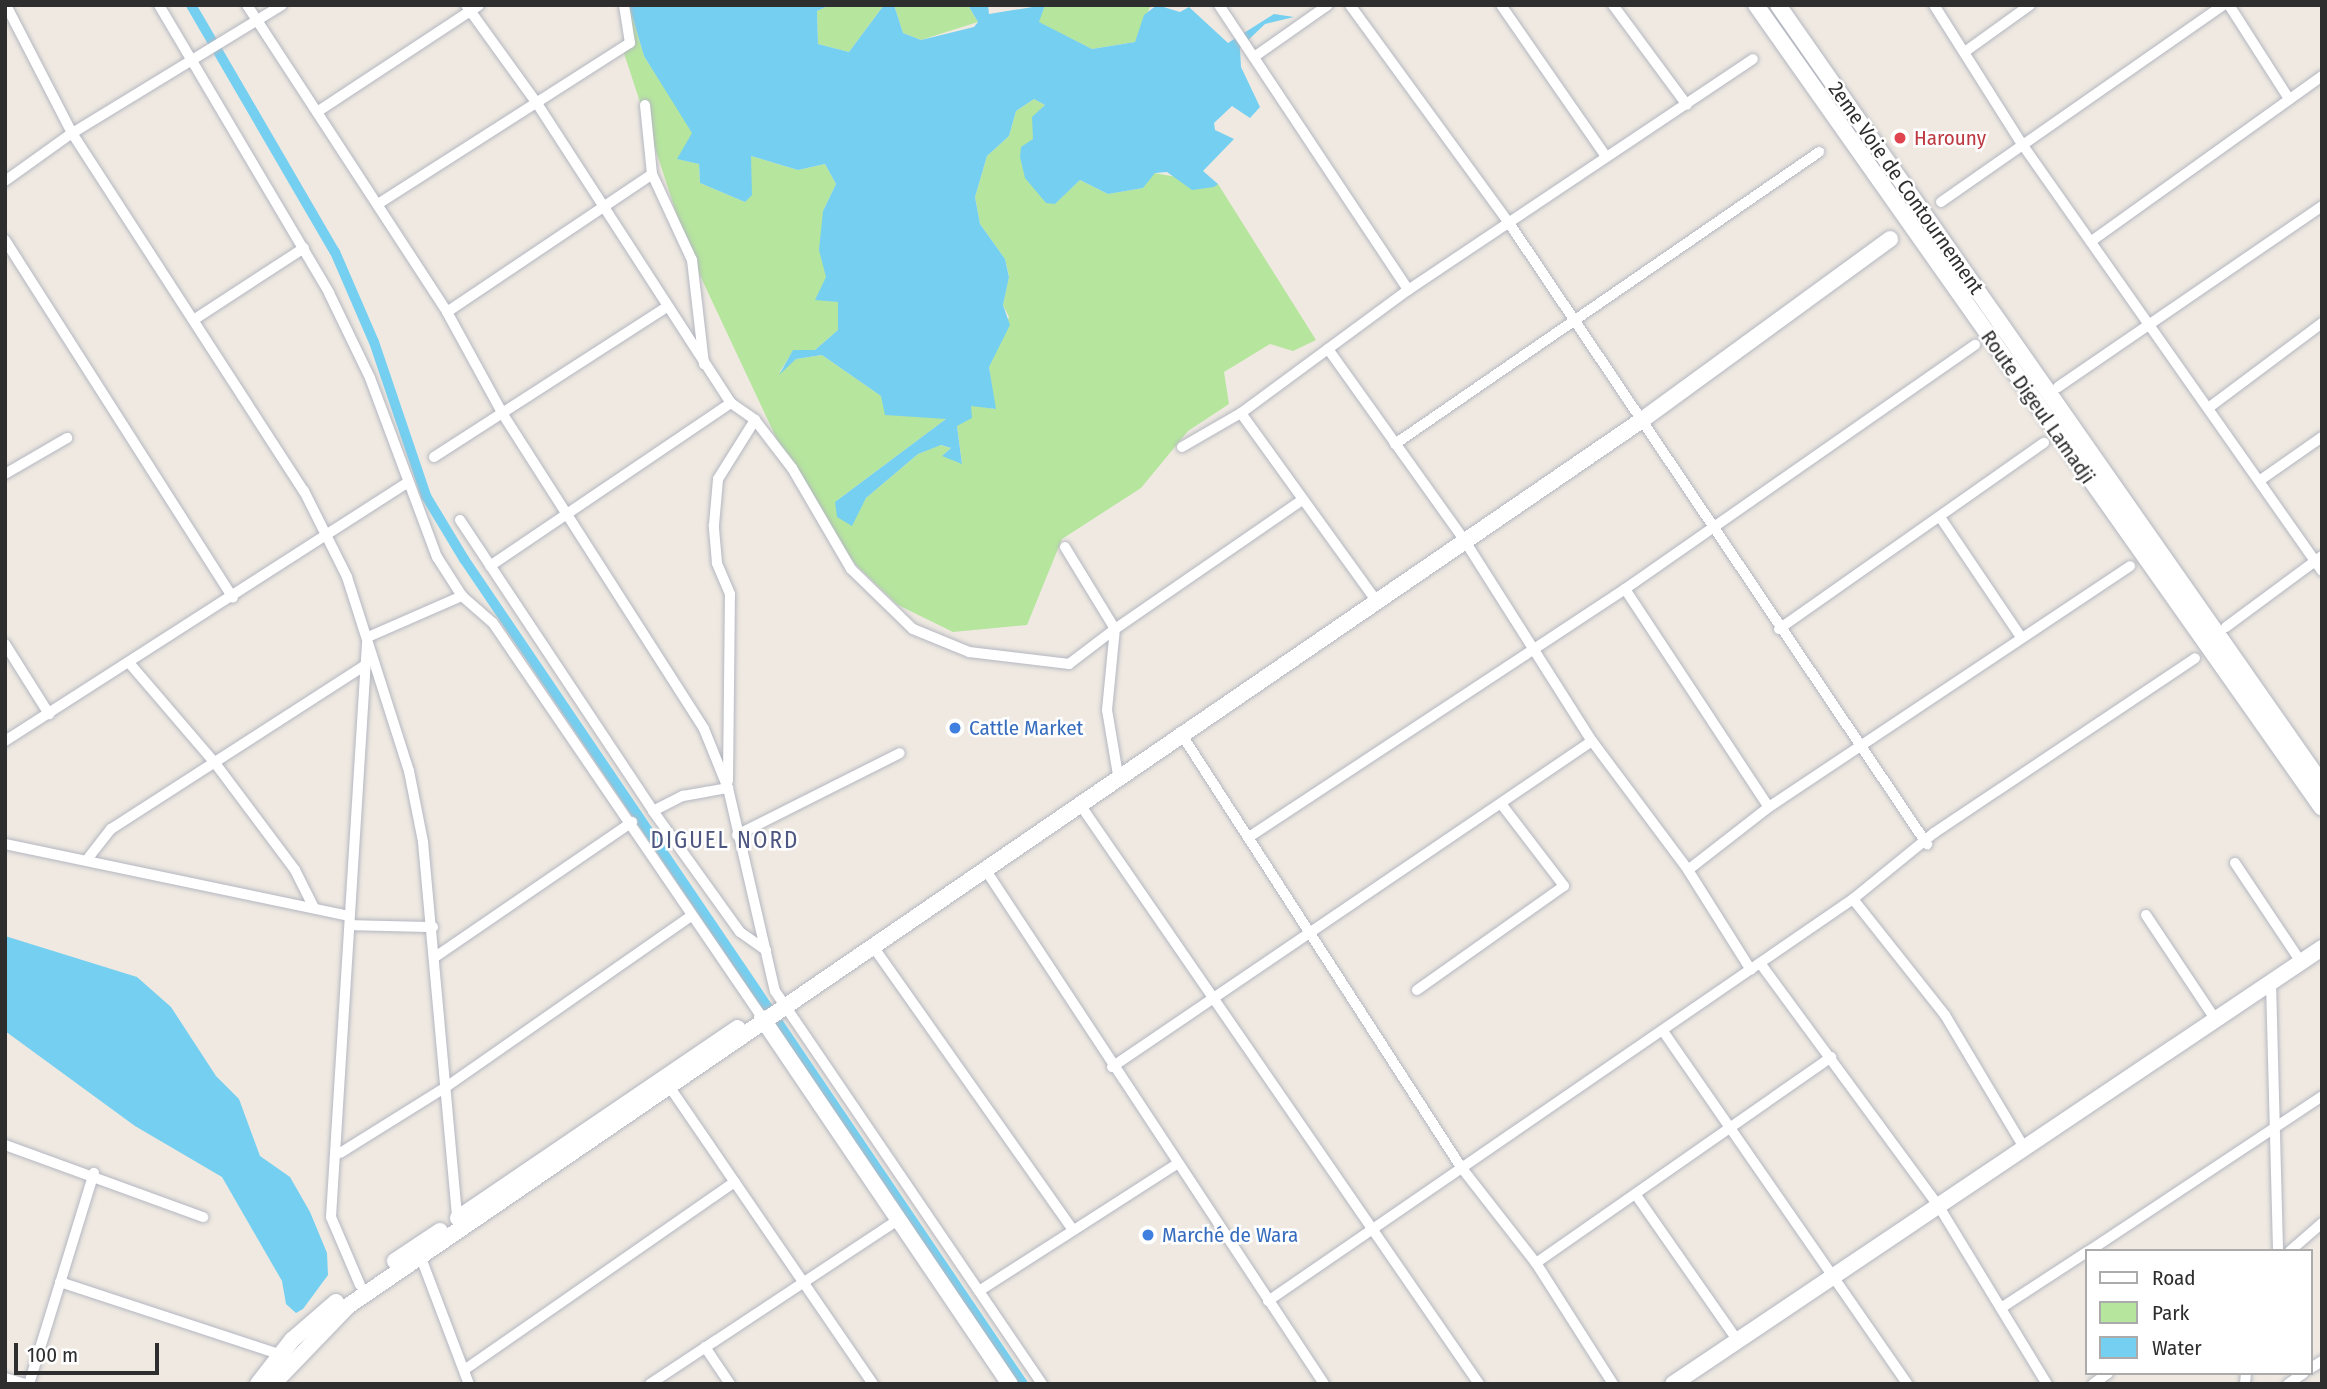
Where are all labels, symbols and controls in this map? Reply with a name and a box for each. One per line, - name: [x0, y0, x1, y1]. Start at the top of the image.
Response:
- street label: 2eme Voie de Contournement: [1823, 77, 1989, 299]
- place label: Harouny: [1914, 125, 1986, 151]
- marker: Harouny: [1892, 130, 1908, 146]
- street label: Route Digeul Lamadji: [1976, 325, 2100, 489]
- place label: Cattle Market: [969, 715, 1083, 741]
- marker: Cattle Market: [947, 720, 963, 736]
- district label: DIGUEL NORD: [652, 826, 798, 854]
- place label: Marché de Wara: [1162, 1222, 1298, 1248]
- marker: Marché de Wara: [1140, 1227, 1156, 1243]
- legend: [2086, 1249, 2313, 1375]
- text: Road: [2152, 1265, 2196, 1291]
- text: Park: [2152, 1300, 2189, 1326]
- scale bar: [18, 1330, 163, 1374]
- text: Water: [2152, 1335, 2202, 1361]
- text: 100 m: [27, 1342, 78, 1368]

